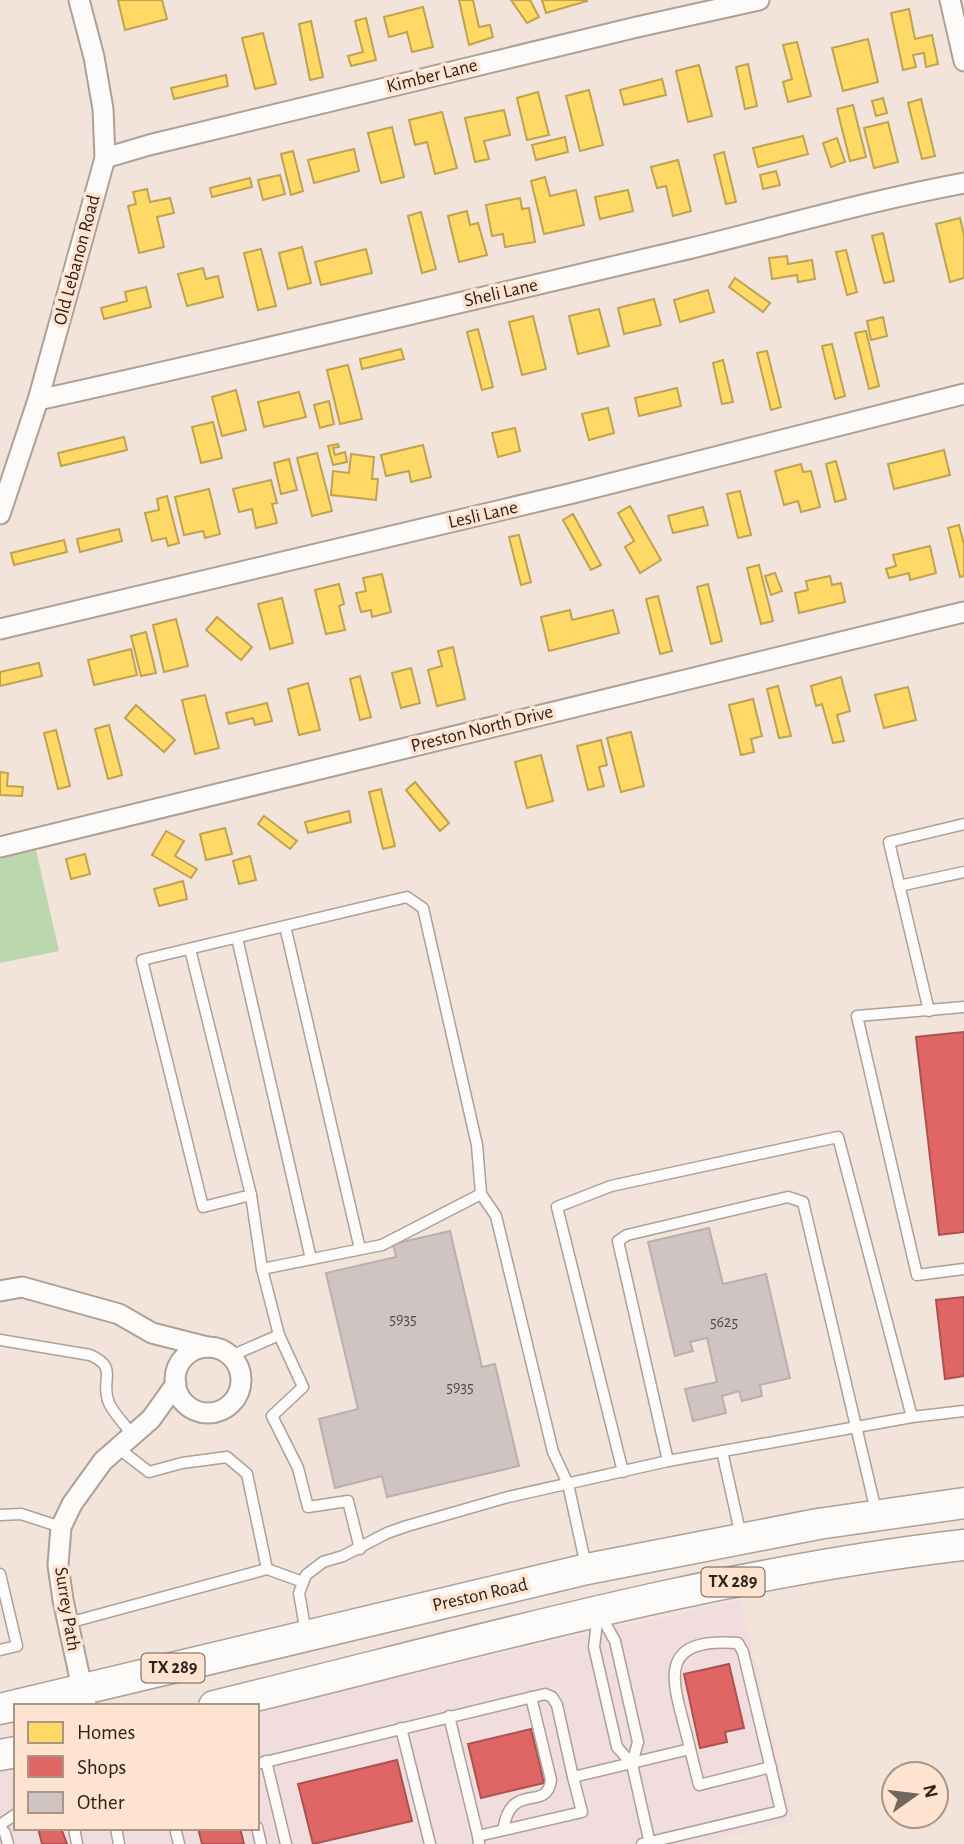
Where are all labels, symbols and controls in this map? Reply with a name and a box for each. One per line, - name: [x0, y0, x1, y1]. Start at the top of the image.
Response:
- street label: Kimber Lane: [385, 56, 479, 96]
- street label: Old Lebanon Road: [50, 193, 104, 327]
- street label: Sheli Lane: [462, 275, 540, 311]
- street label: Lesli Lane: [446, 498, 520, 532]
- street label: Preston North Drive: [409, 702, 555, 756]
- house number: 5935: [389, 1311, 417, 1327]
- house number: 5625: [710, 1314, 738, 1330]
- house number: 5935: [446, 1379, 474, 1395]
- street label: Surrey Path: [51, 1566, 83, 1652]
- road number: TX 289: [702, 1568, 764, 1596]
- street label: Preston Road: [431, 1575, 530, 1615]
- road number: TX 289: [142, 1653, 204, 1682]
- legend: [14, 1704, 259, 1830]
- text: Homes: [77, 1722, 135, 1743]
- text: Shops: [77, 1757, 126, 1778]
- north arrow: [880, 1760, 950, 1830]
- text: N: [919, 1783, 941, 1800]
- text: Other: [77, 1792, 125, 1813]

